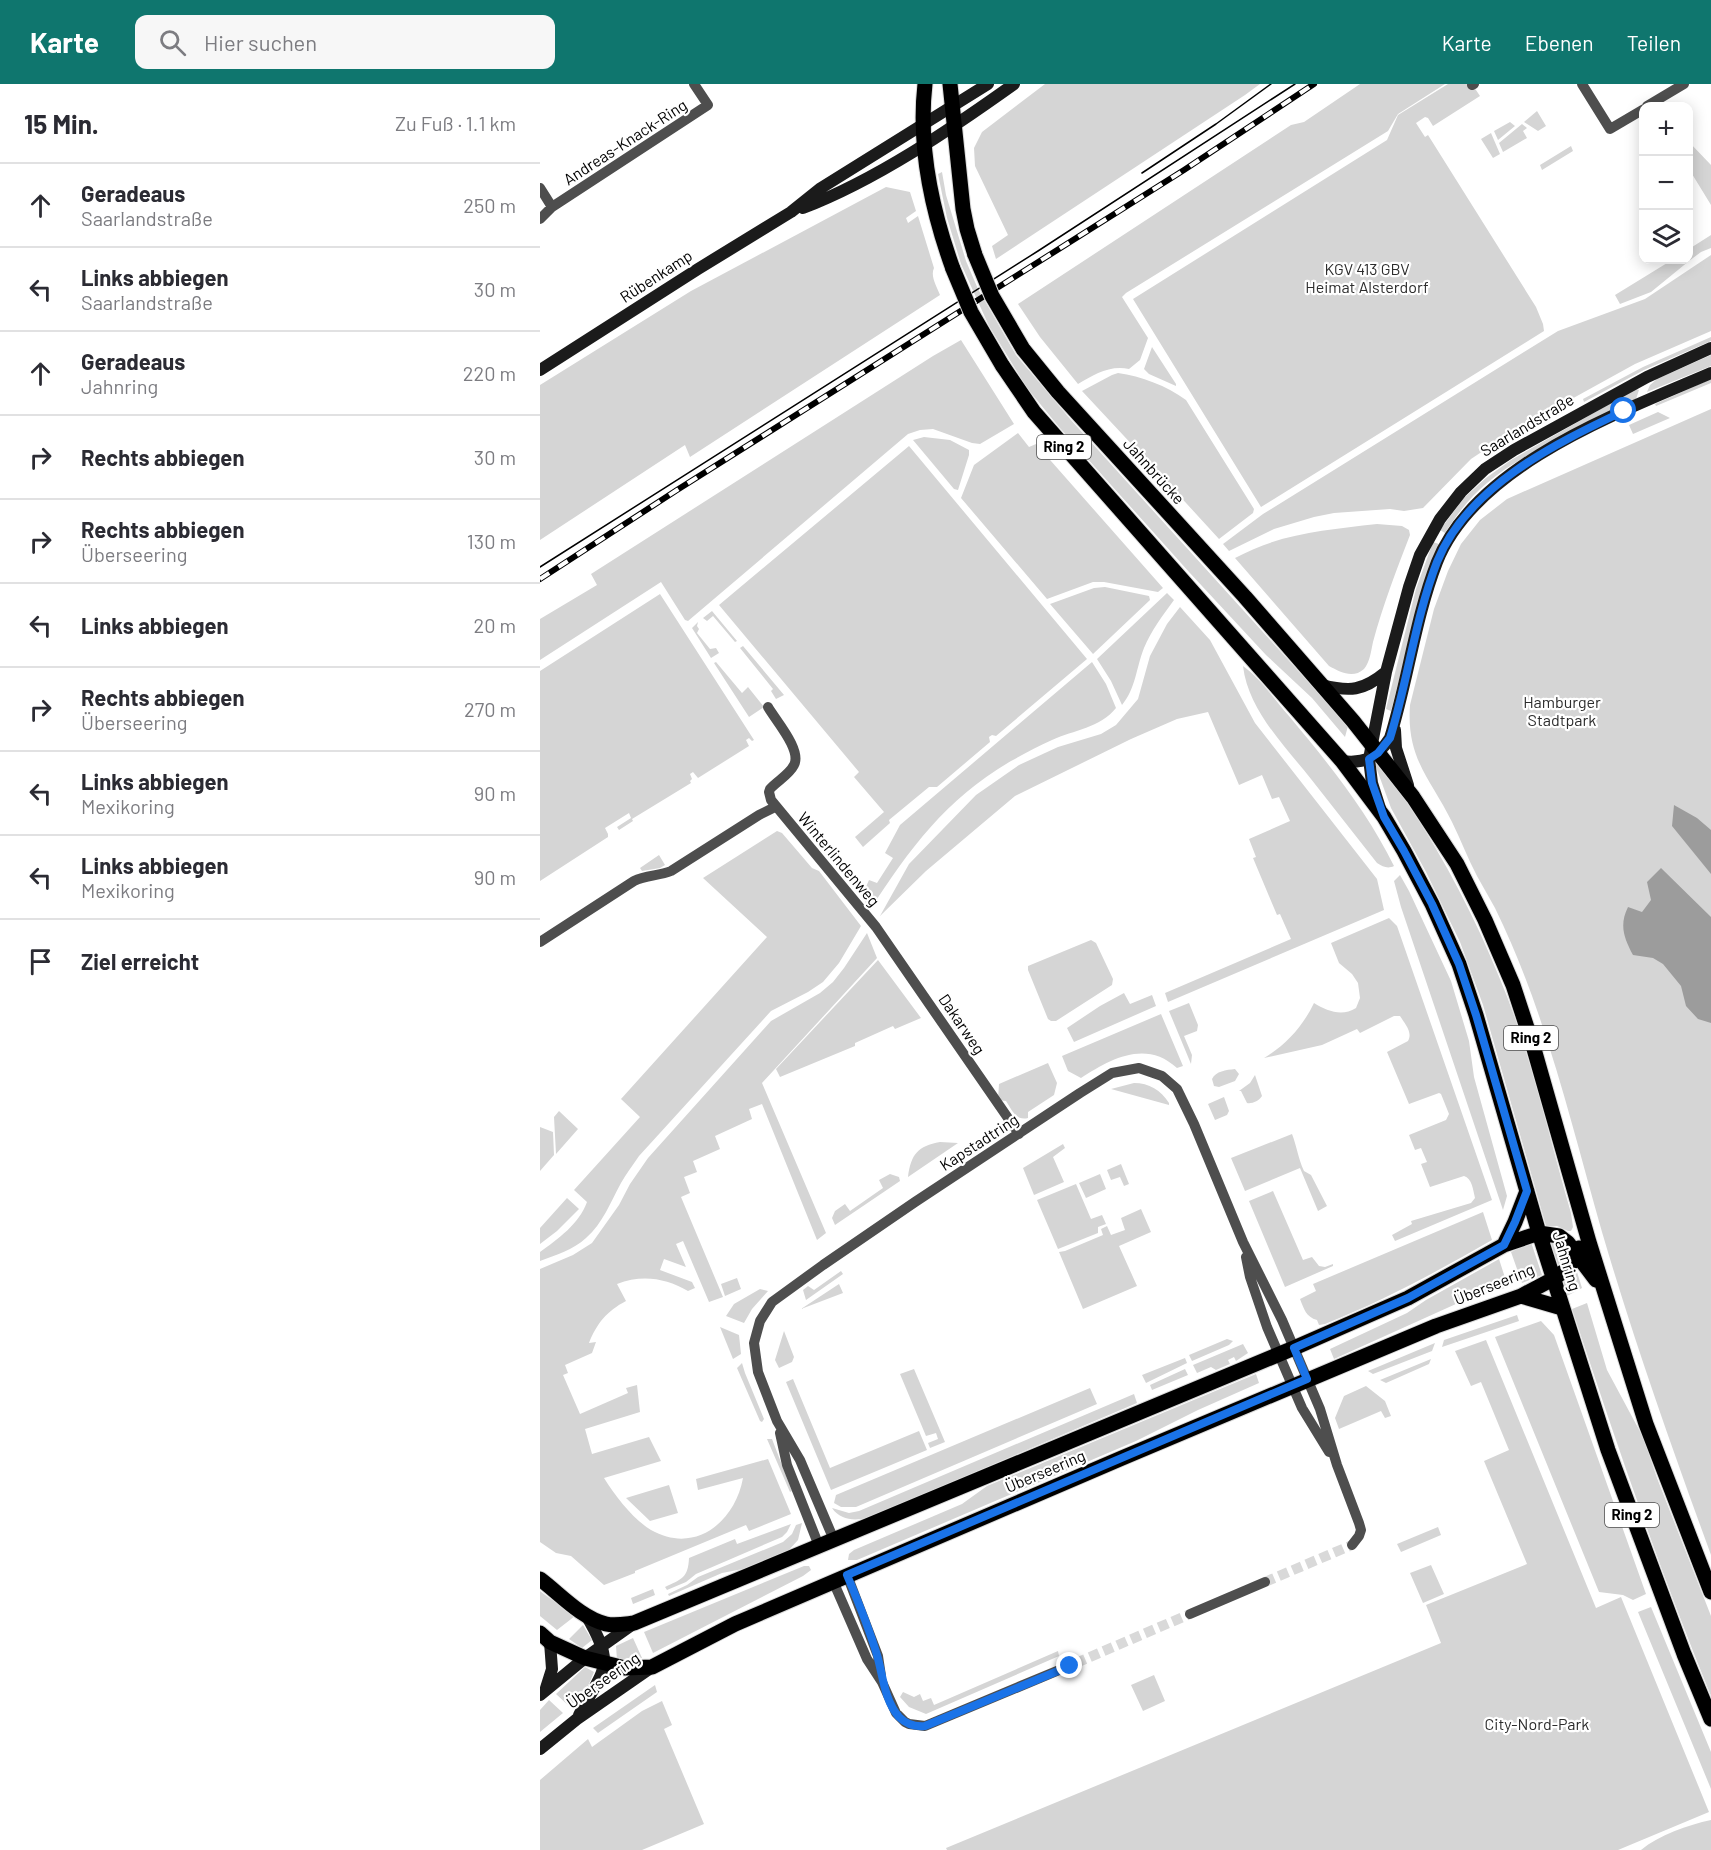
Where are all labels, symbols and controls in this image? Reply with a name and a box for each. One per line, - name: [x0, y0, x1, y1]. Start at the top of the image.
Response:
- search box: [135, 15, 555, 69]
- text: Karte: [30, 25, 99, 59]
- icon: search: [156, 26, 189, 59]
- text: Hier suchen: [204, 29, 317, 55]
- text: Karte: [1442, 30, 1492, 55]
- text: Ebenen: [1525, 30, 1594, 55]
- text: Teilen: [1627, 30, 1681, 55]
- street label: Andreas-Knack-Ring: [559, 95, 690, 189]
- map controls: [1639, 102, 1693, 264]
- button: +: [1639, 102, 1693, 156]
- text: 15 Min.: [24, 108, 99, 139]
- text: Zu Fuß · 1.1 km: [395, 111, 516, 135]
- button: −: [1639, 156, 1693, 210]
- text: Geradeaus: [81, 180, 185, 206]
- icon: ahead: [24, 189, 57, 222]
- text: 250 m: [463, 193, 516, 217]
- text: Saarlandstraße: [81, 206, 213, 230]
- button: layers: [1639, 210, 1693, 264]
- street label: Rübenkamp: [616, 245, 695, 306]
- park label: KGV 413 GBV Heimat Alsterdorf: [1305, 259, 1429, 296]
- text: Links abbiegen: [81, 264, 229, 290]
- icon: left: [24, 273, 57, 306]
- text: 30 m: [474, 277, 516, 301]
- text: Saarlandstraße: [81, 290, 213, 314]
- text: Geradeaus: [81, 348, 185, 374]
- icon: ahead: [24, 357, 57, 390]
- text: 220 m: [463, 361, 516, 385]
- text: Jahnring: [81, 374, 158, 398]
- street label: Saarlandstraße: [1477, 389, 1577, 460]
- route start: [1610, 397, 1636, 423]
- street label: Jahnbrücke: [1120, 434, 1189, 508]
- road number: Ring 2: [1037, 435, 1091, 459]
- icon: right: [24, 441, 57, 474]
- text: Rechts abbiegen: [81, 444, 244, 470]
- text: 30 m: [474, 445, 516, 469]
- text: Rechts abbiegen: [81, 516, 244, 542]
- icon: right: [24, 525, 57, 558]
- text: 130 m: [467, 529, 516, 553]
- text: Überseering: [81, 542, 187, 566]
- icon: left: [24, 609, 57, 642]
- text: Links abbiegen: [81, 612, 229, 638]
- text: 20 m: [473, 613, 516, 637]
- text: Rechts abbiegen: [81, 684, 244, 710]
- park label: Hamburger Stadtpark: [1523, 692, 1601, 729]
- icon: right: [24, 693, 57, 726]
- text: 270 m: [464, 697, 516, 721]
- text: Überseering: [81, 710, 187, 734]
- text: Links abbiegen: [81, 768, 229, 794]
- icon: left: [24, 777, 57, 810]
- text: 90 m: [474, 781, 516, 805]
- text: Mexikoring: [81, 794, 175, 818]
- street label: Winterlindenweg: [794, 808, 884, 910]
- text: Links abbiegen: [81, 852, 229, 878]
- icon: left: [24, 861, 57, 894]
- text: 90 m: [474, 865, 516, 889]
- text: Mexikoring: [81, 878, 175, 902]
- icon: arrive: [24, 945, 57, 978]
- text: Ziel erreicht: [81, 948, 199, 974]
- street label: Dakarweg: [935, 990, 989, 1057]
- road number: Ring 2: [1504, 1026, 1558, 1050]
- street label: Kapstadtring: [936, 1109, 1022, 1174]
- street label: Jahnring: [1549, 1229, 1586, 1293]
- street label: Überseering: [1451, 1259, 1537, 1308]
- street label: Überseering: [1002, 1445, 1088, 1496]
- road number: Ring 2: [1605, 1503, 1659, 1527]
- street label: Überseering: [562, 1647, 643, 1712]
- route end: [1056, 1652, 1082, 1678]
- park label: City-Nord-Park: [1485, 1714, 1589, 1733]

